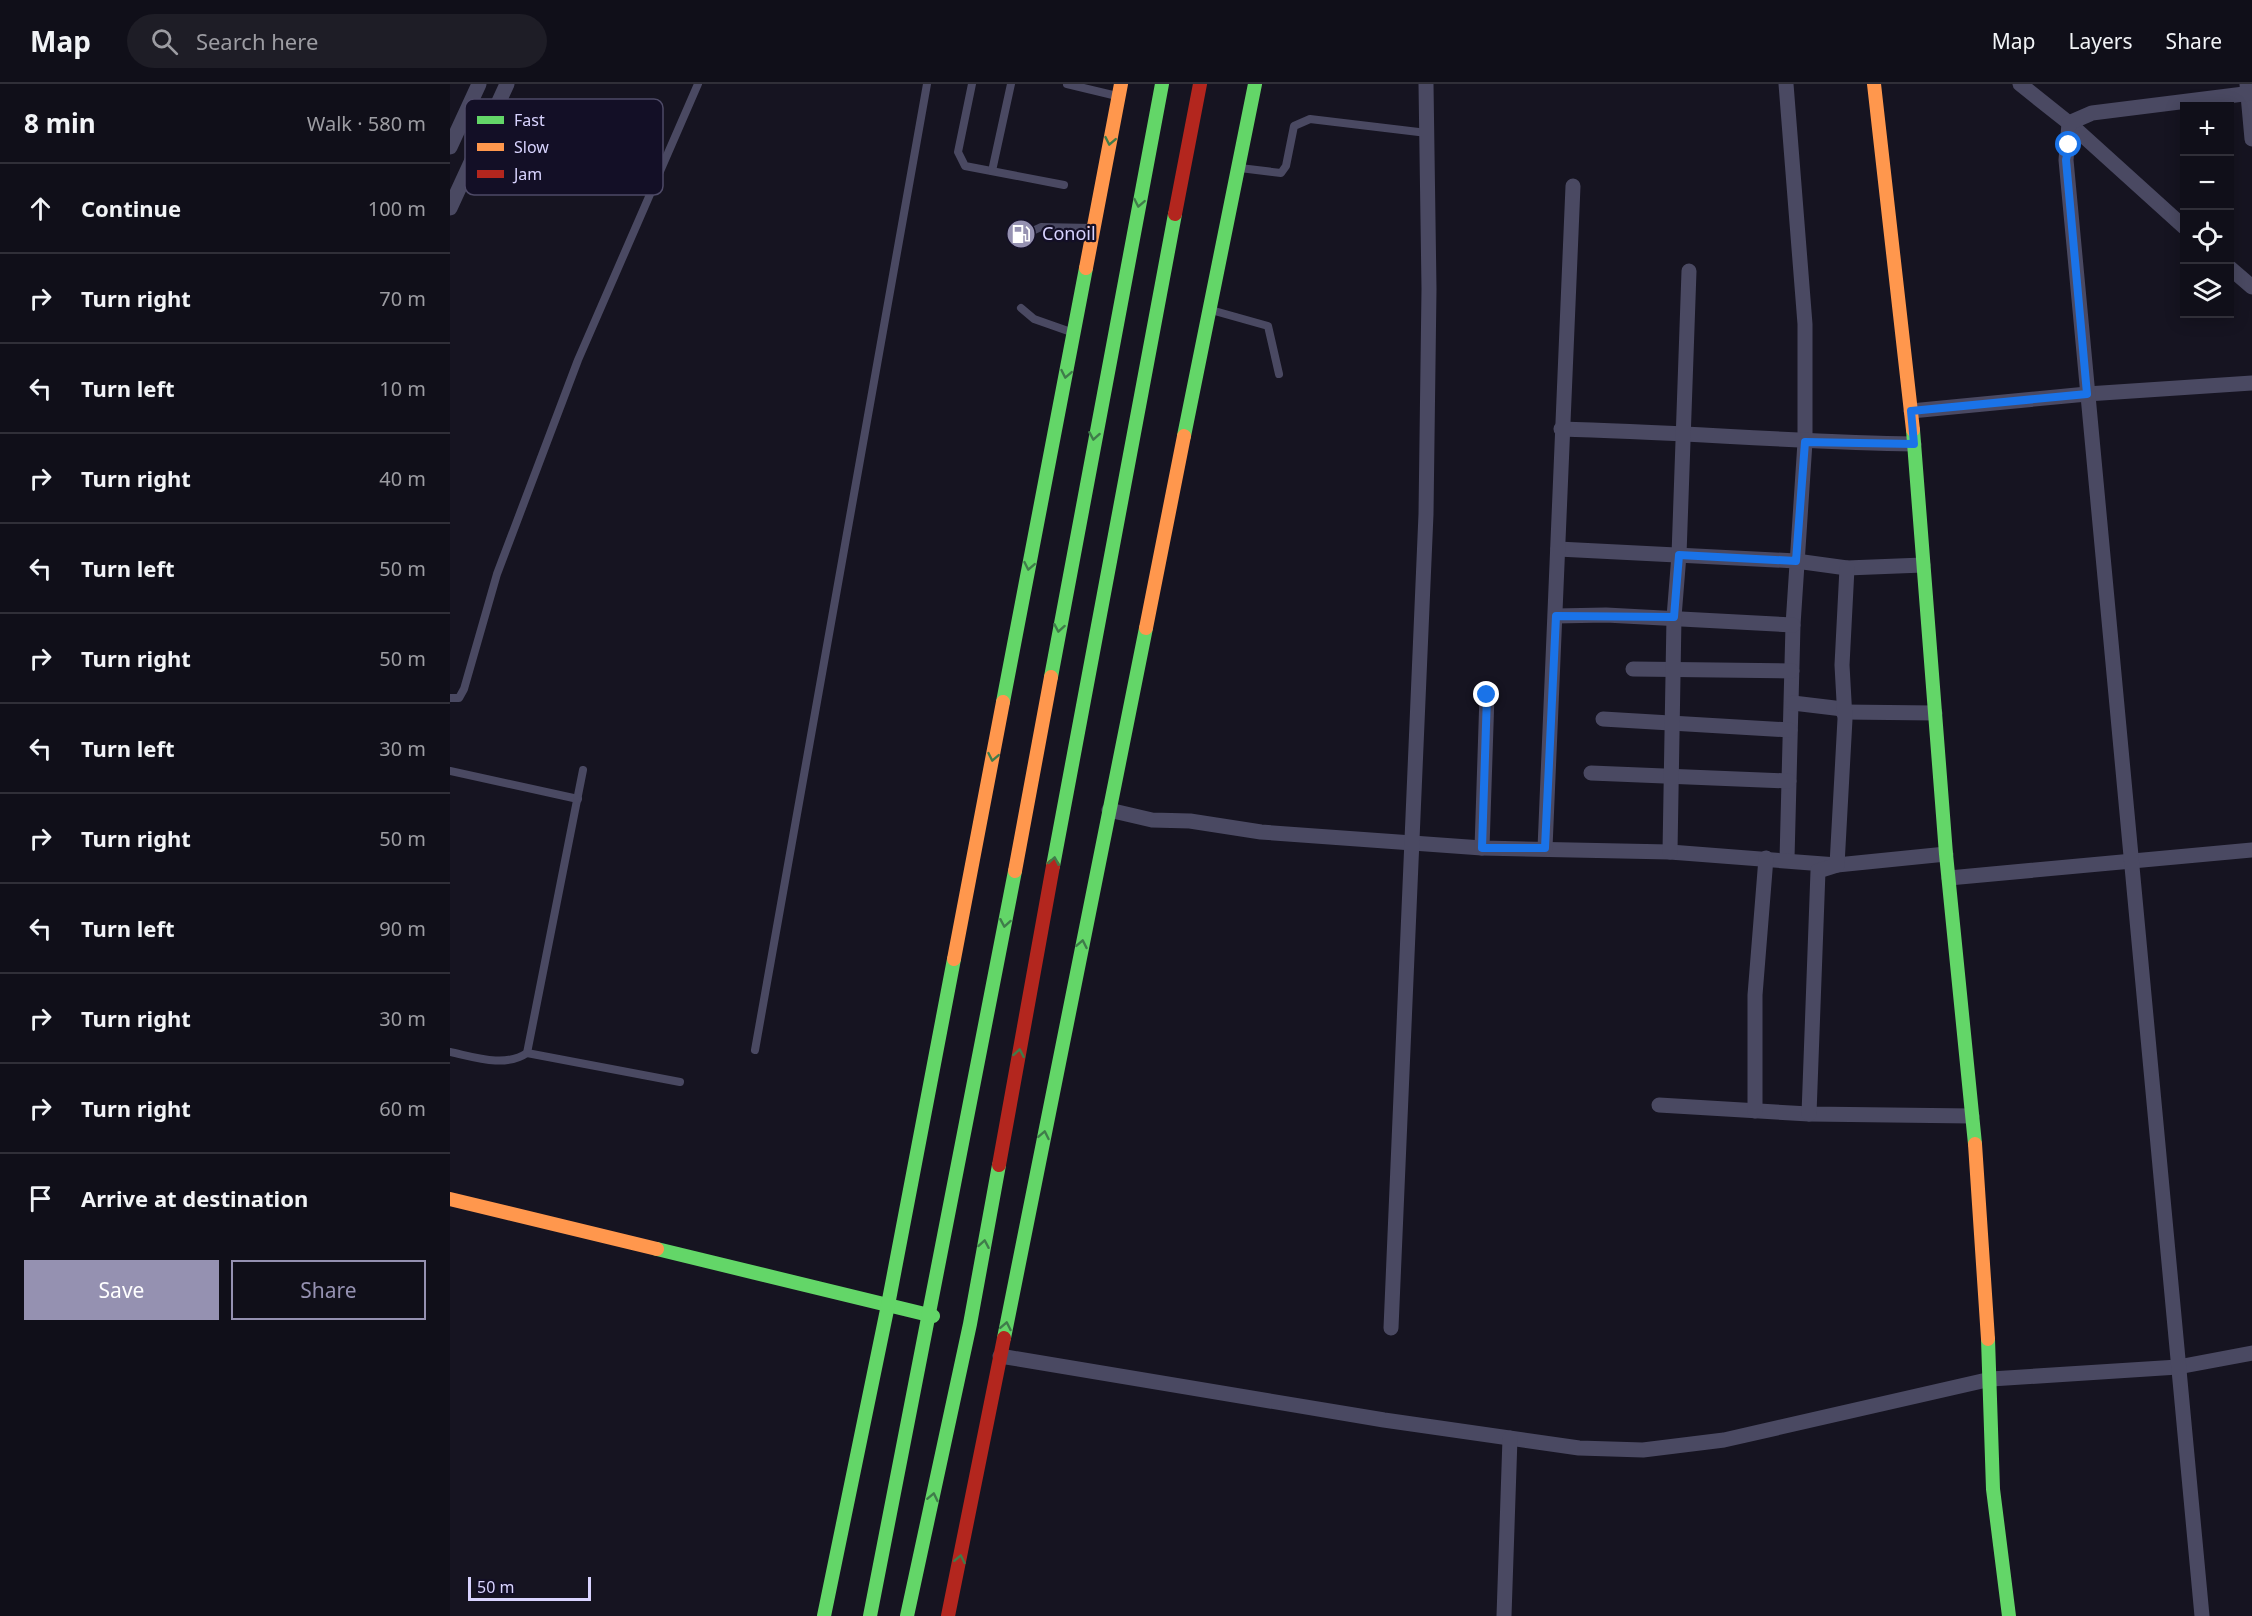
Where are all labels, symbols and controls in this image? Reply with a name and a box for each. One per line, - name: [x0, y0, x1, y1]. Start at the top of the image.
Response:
- search box: [127, 14, 547, 68]
- text: Map: [30, 22, 91, 60]
- icon: search: [148, 25, 181, 58]
- text: Search here: [196, 26, 318, 56]
- text: Map: [1992, 27, 2036, 55]
- text: Layers: [2069, 27, 2133, 55]
- text: Share: [2166, 27, 2222, 55]
- legend: [465, 99, 663, 195]
- map controls: [2180, 102, 2234, 318]
- button: +: [2180, 102, 2234, 156]
- text: 8 min: [24, 105, 96, 141]
- text: Fast: [514, 109, 545, 131]
- text: Walk · 580 m: [307, 110, 426, 137]
- route start: [2055, 131, 2081, 157]
- text: Slow: [514, 136, 549, 158]
- one-way arrow: [1104, 136, 1117, 146]
- button: −: [2180, 156, 2234, 210]
- text: Jam: [512, 163, 542, 185]
- icon: ahead: [24, 192, 57, 225]
- text: Continue: [81, 193, 181, 223]
- text: 100 m: [368, 195, 426, 222]
- one-way arrow: [1133, 198, 1146, 208]
- button: locate: [2180, 210, 2234, 264]
- fuel station icon: Conoil: [1005, 218, 1037, 250]
- place label: Conoil: [1042, 221, 1096, 245]
- button: layers: [2180, 264, 2234, 318]
- icon: right: [24, 282, 57, 315]
- text: Turn right: [81, 283, 191, 313]
- text: 70 m: [379, 285, 426, 312]
- one-way arrow: [1060, 369, 1073, 379]
- icon: left: [24, 372, 57, 405]
- text: Turn left: [81, 373, 175, 403]
- text: 10 m: [379, 375, 426, 402]
- one-way arrow: [1088, 431, 1101, 441]
- icon: right: [24, 462, 57, 495]
- text: Turn right: [81, 463, 191, 493]
- text: 40 m: [379, 465, 426, 492]
- icon: left: [24, 552, 57, 585]
- text: Turn left: [81, 553, 175, 583]
- text: 50 m: [379, 555, 426, 582]
- one-way arrow: [1023, 561, 1036, 571]
- one-way arrow: [1053, 623, 1066, 633]
- icon: right: [24, 642, 57, 675]
- text: Turn right: [81, 643, 191, 673]
- text: 50 m: [379, 645, 426, 672]
- route end: [1473, 681, 1499, 707]
- icon: left: [24, 732, 57, 765]
- text: Turn left: [81, 733, 175, 763]
- text: 30 m: [379, 735, 426, 762]
- one-way arrow: [987, 752, 1000, 762]
- icon: right: [24, 822, 57, 855]
- text: Turn right: [81, 823, 191, 853]
- text: 50 m: [379, 825, 426, 852]
- one-way arrow: [1047, 856, 1060, 866]
- icon: left: [24, 912, 57, 945]
- text: Turn left: [81, 913, 175, 943]
- text: 90 m: [379, 915, 426, 942]
- one-way arrow: [999, 918, 1012, 928]
- one-way arrow: [1075, 939, 1088, 949]
- icon: right: [24, 1002, 57, 1035]
- text: Turn right: [81, 1003, 191, 1033]
- text: 30 m: [379, 1005, 426, 1032]
- one-way arrow: [1012, 1048, 1025, 1058]
- icon: right: [24, 1092, 57, 1125]
- text: Turn right: [81, 1093, 191, 1123]
- text: 60 m: [379, 1095, 426, 1122]
- one-way arrow: [1037, 1130, 1050, 1140]
- icon: arrive: [24, 1182, 57, 1215]
- text: Arrive at destination: [81, 1183, 308, 1213]
- one-way arrow: [978, 1240, 990, 1249]
- button: Save: [24, 1260, 219, 1320]
- button: Share: [231, 1260, 426, 1320]
- one-way arrow: [999, 1321, 1012, 1331]
- one-way arrow: [925, 1492, 938, 1502]
- one-way arrow: [953, 1554, 966, 1564]
- scale bar: [468, 1574, 591, 1602]
- text: 50 m: [477, 1576, 514, 1598]

